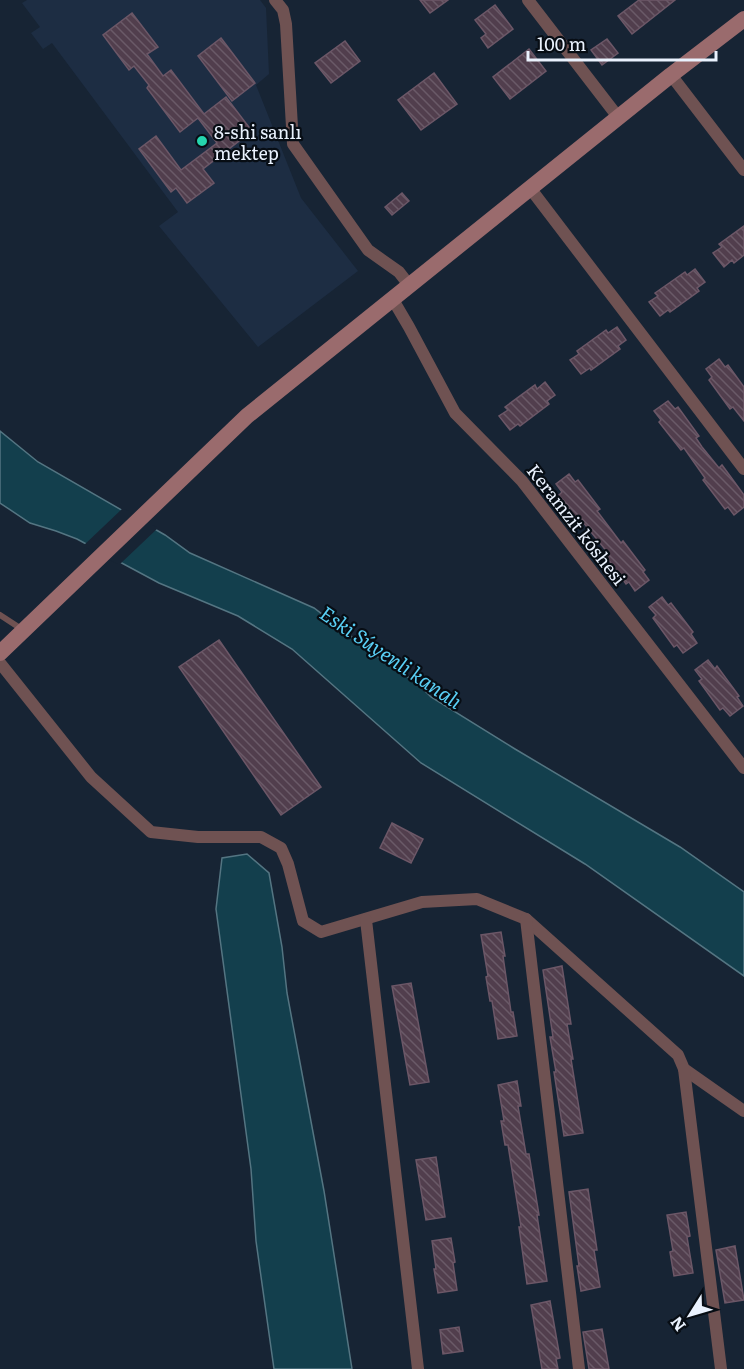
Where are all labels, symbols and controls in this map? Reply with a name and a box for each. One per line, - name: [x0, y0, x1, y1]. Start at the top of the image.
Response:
- scale bar: [528, 24, 716, 62]
- text: 100 m: [537, 30, 586, 57]
- place label: 8-shi sanlı mektep: [214, 118, 301, 166]
- marker: 8-shi sanlı mektep: [195, 134, 209, 148]
- street label: Keramzit kóshesi: [521, 458, 633, 590]
- water label: Eski Súyenli kanalı: [315, 597, 469, 715]
- north arrow: [660, 1285, 720, 1345]
- text: N: [664, 1312, 691, 1337]

